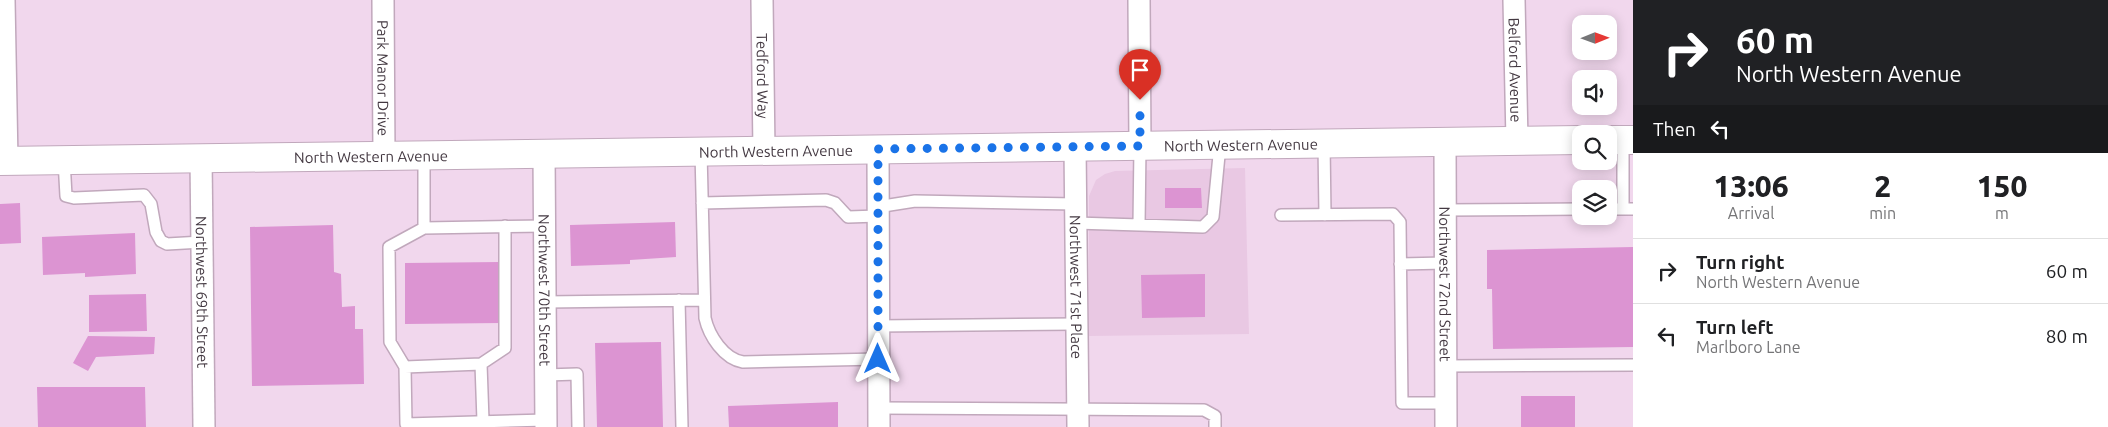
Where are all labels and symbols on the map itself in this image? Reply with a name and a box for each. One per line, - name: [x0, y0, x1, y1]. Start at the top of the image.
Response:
- north arrow: [1572, 15, 1618, 60]
- street label: Belford Avenue: [1506, 17, 1525, 123]
- street label: Park Manor Drive: [375, 20, 392, 136]
- street label: Tedford Way: [754, 33, 772, 119]
- pin: [1119, 49, 1161, 100]
- street label: North Western Avenue: [1164, 135, 1318, 154]
- street label: North Western Avenue: [699, 141, 853, 160]
- street label: North Western Avenue: [294, 147, 448, 166]
- street label: Northwest 72nd Street: [1437, 206, 1454, 362]
- street label: Northwest 70th Street: [536, 214, 554, 366]
- street label: Northwest 71st Place: [1067, 215, 1086, 359]
- street label: Northwest 69th Street: [193, 216, 212, 368]
- position arrow: [851, 332, 903, 384]

